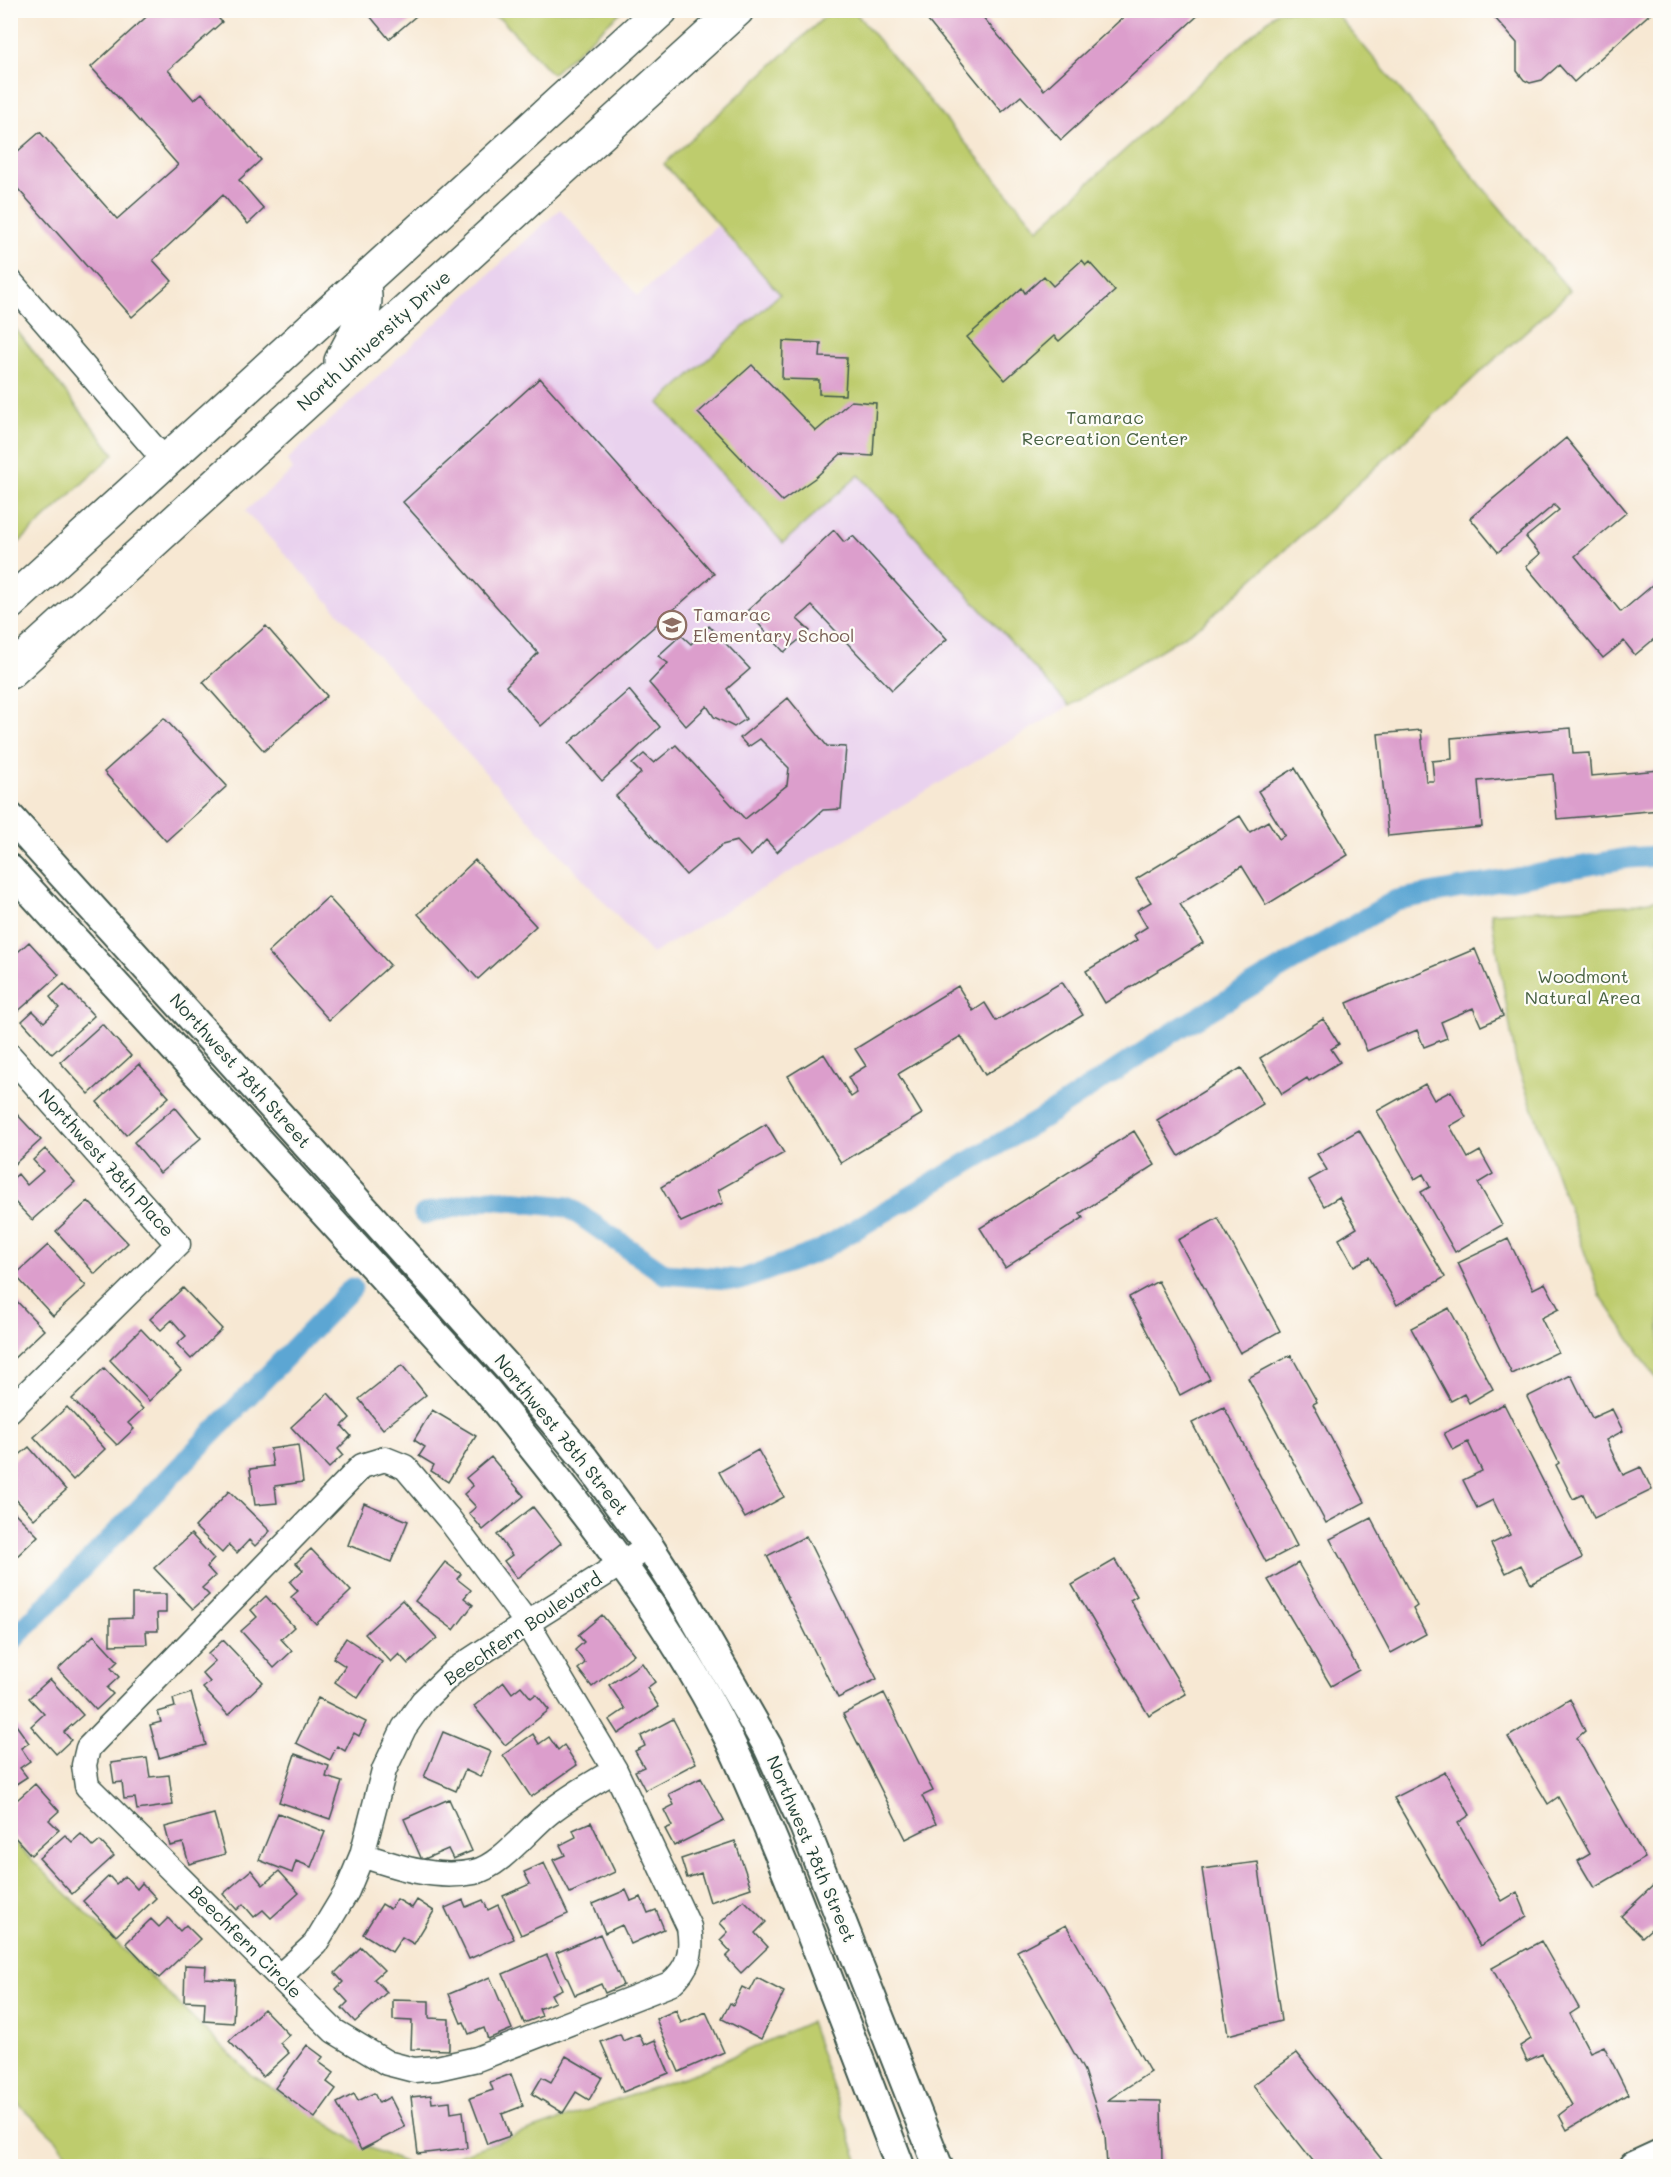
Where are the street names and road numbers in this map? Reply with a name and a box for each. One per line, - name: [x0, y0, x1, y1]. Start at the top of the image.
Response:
- street label: North University Drive: [291, 265, 455, 416]
- street label: Northwest 78th Street: [165, 988, 317, 1153]
- street label: Northwest 78th Place: [34, 1083, 180, 1242]
- street label: Northwest 78th Street: [489, 1349, 634, 1520]
- street label: Beechfern Boulevard: [439, 1566, 606, 1690]
- street label: Northwest 78th Street: [762, 1752, 862, 1946]
- street label: Beechfern Circle: [184, 1880, 307, 2003]

